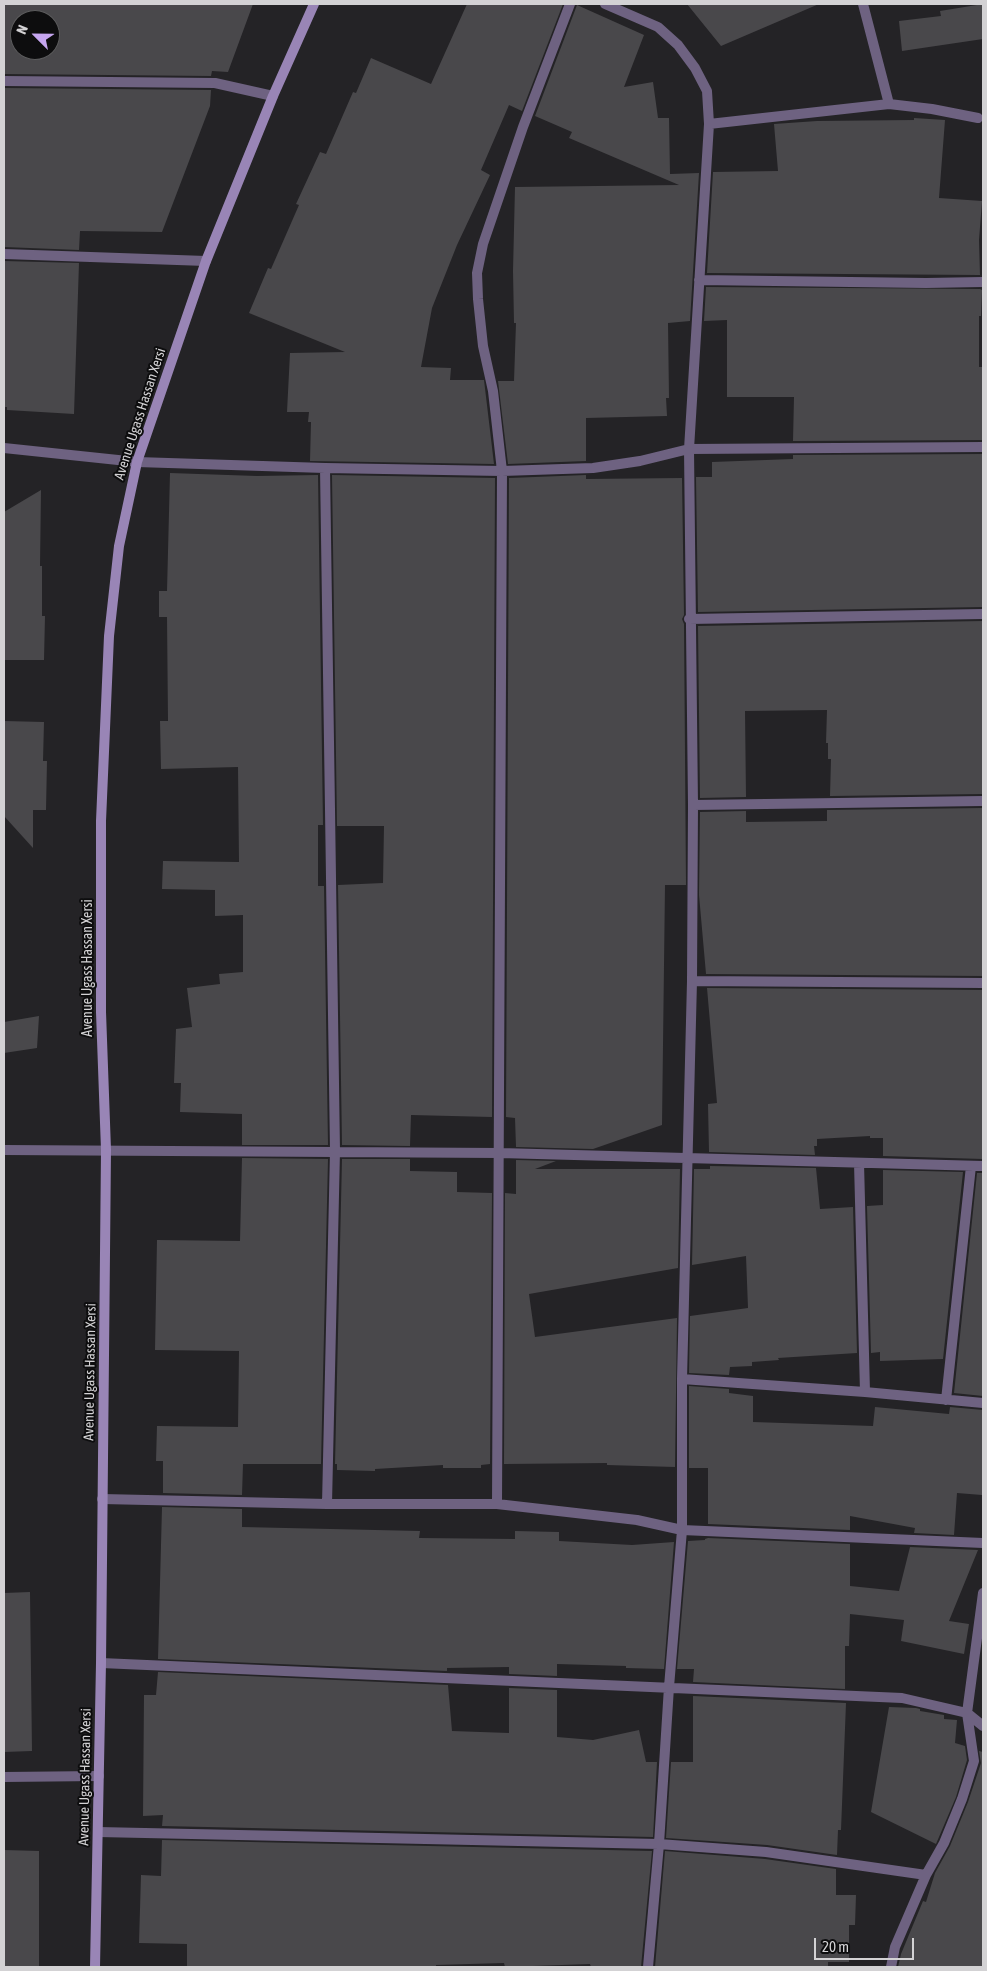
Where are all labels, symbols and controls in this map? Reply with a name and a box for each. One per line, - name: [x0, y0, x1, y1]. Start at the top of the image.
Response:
- north arrow: [10, 10, 60, 60]
- text: N: [13, 23, 31, 36]
- street label: Avenue Ugass Hassan Xersi: [111, 346, 169, 482]
- street label: Avenue Ugass Hassan Xersi: [80, 899, 96, 1037]
- street label: Avenue Ugass Hassan Xersi: [80, 1303, 100, 1441]
- street label: Avenue Ugass Hassan Xersi: [75, 1708, 95, 1846]
- scale bar: [817, 1928, 917, 1960]
- text: 20 m: [822, 1938, 849, 1955]

